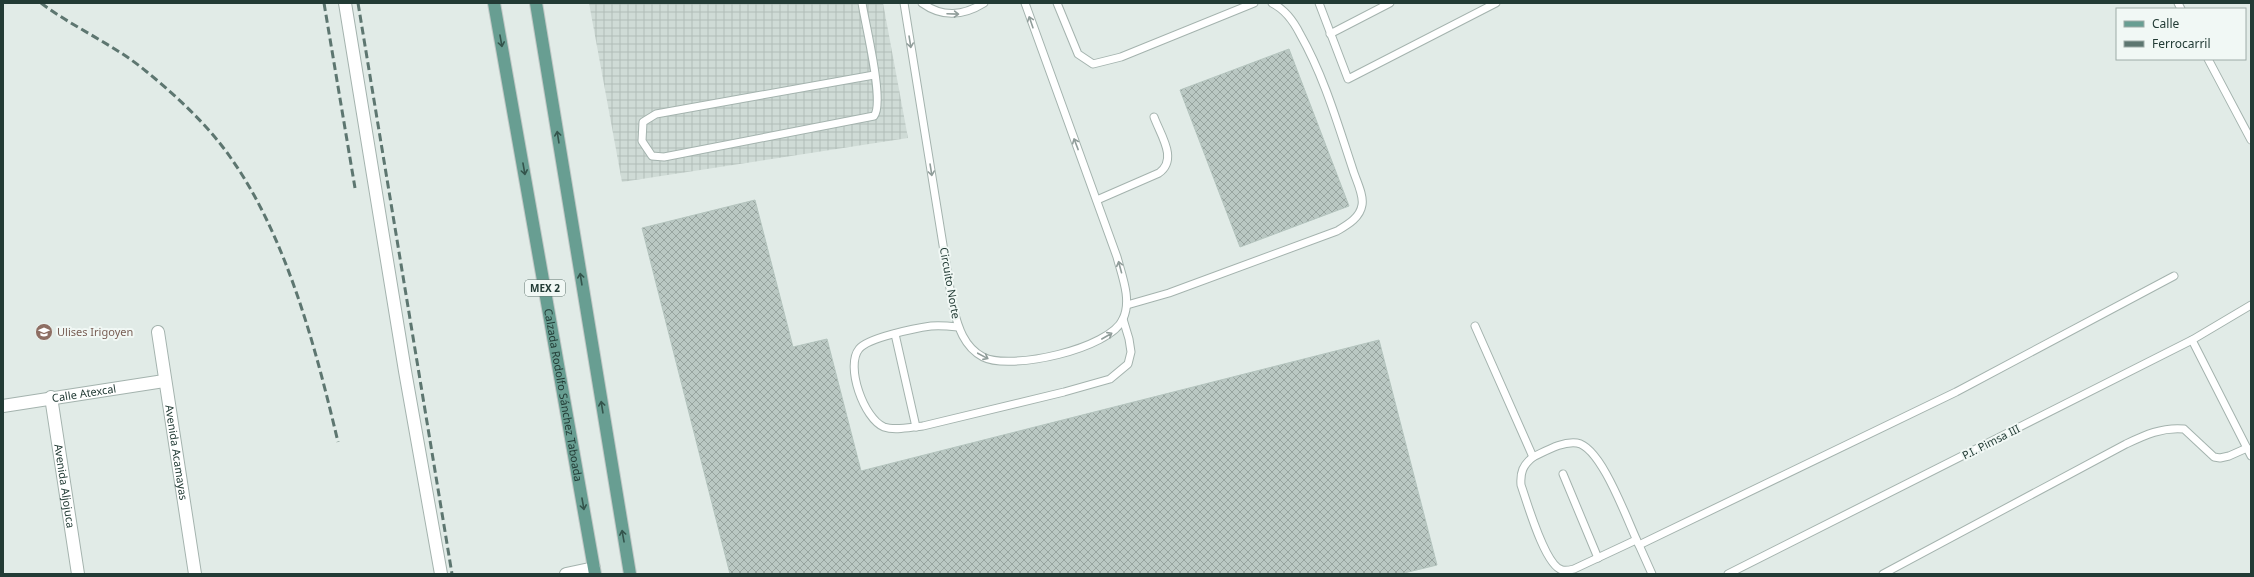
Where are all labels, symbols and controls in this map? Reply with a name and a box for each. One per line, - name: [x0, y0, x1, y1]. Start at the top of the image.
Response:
- legend: [2116, 8, 2246, 60]
- one-way arrow: [946, 10, 959, 17]
- text: Calle: [2152, 15, 2180, 32]
- one-way arrow: [1027, 17, 1035, 29]
- one-way arrow: [497, 35, 505, 48]
- one-way arrow: [906, 35, 914, 48]
- text: Ferrocarril: [2152, 35, 2211, 52]
- one-way arrow: [554, 131, 562, 144]
- one-way arrow: [1071, 139, 1079, 151]
- one-way arrow: [520, 163, 528, 176]
- one-way arrow: [927, 163, 935, 176]
- street label: Circuito Norte: [937, 246, 964, 320]
- one-way arrow: [1116, 260, 1123, 273]
- one-way arrow: [577, 273, 585, 286]
- road number: MEX 2: [525, 280, 565, 296]
- street label: Calzada Rodolfo Sánchez Taboada: [541, 307, 586, 483]
- school or university icon: Ulises Irigoyen: [34, 322, 54, 342]
- place label: Ulises Irigoyen: [57, 324, 133, 339]
- one-way arrow: [1101, 332, 1113, 340]
- one-way arrow: [977, 353, 989, 360]
- street label: Calle Atexcal: [51, 381, 117, 405]
- one-way arrow: [597, 401, 605, 414]
- street label: Avenida Acamayas: [162, 404, 192, 501]
- street label: P.I. Pimsa III: [1959, 420, 2022, 463]
- street label: Avenida Aljojuca: [51, 443, 79, 529]
- one-way arrow: [579, 497, 587, 510]
- one-way arrow: [619, 530, 627, 543]

